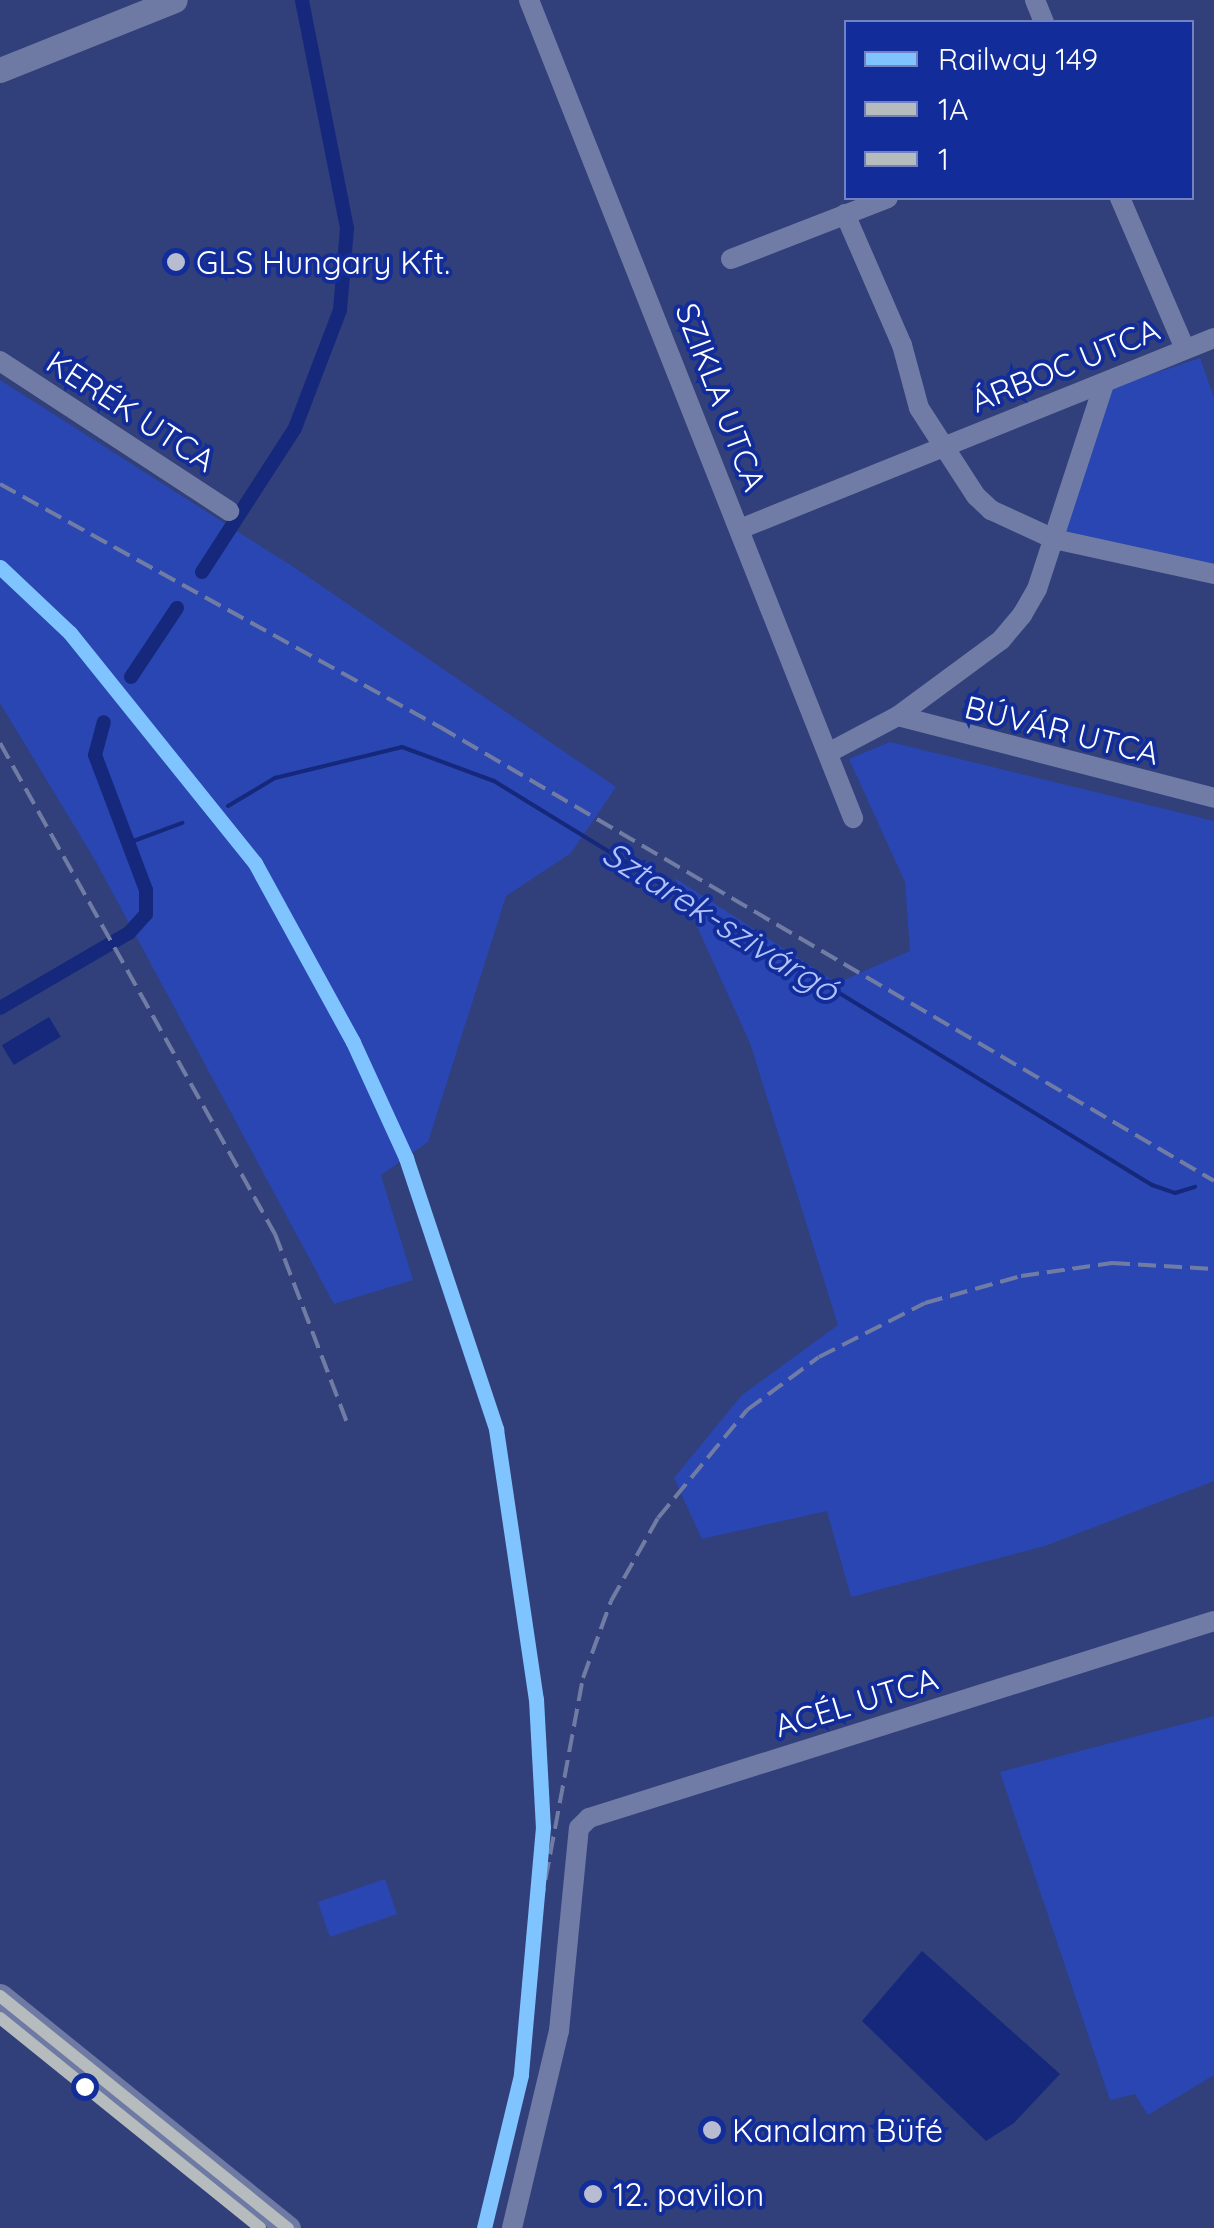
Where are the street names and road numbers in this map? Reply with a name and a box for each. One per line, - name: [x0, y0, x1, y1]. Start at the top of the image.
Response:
- street label: SZIKLA UTCA: [668, 298, 774, 496]
- street label: ÁRBOC UTCA: [965, 310, 1165, 420]
- street label: KERÉK UTCA: [40, 342, 222, 480]
- street label: BÚVÁR UTCA: [961, 687, 1163, 773]
- street label: ACÉL UTCA: [770, 1659, 942, 1745]

